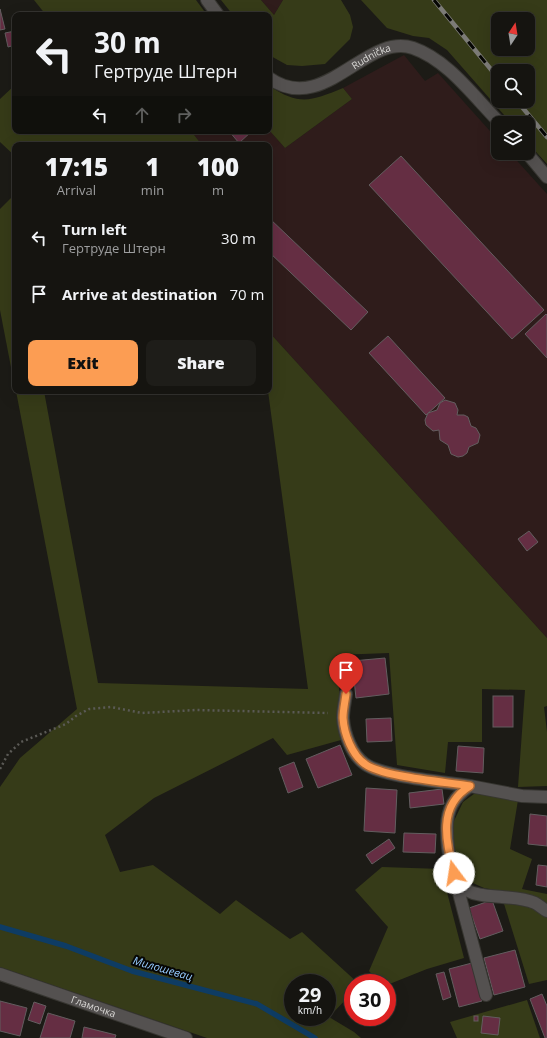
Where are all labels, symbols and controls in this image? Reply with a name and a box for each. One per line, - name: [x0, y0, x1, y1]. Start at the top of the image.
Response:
- north arrow: [491, 12, 535, 56]
- map controls: [491, 12, 535, 160]
- text: 30 m: [94, 23, 161, 61]
- icon: left: [28, 28, 80, 80]
- street label: Rudnička: [349, 40, 392, 72]
- text: Гертруде Штерн: [94, 59, 238, 83]
- button: search: [491, 64, 535, 108]
- icon: left: [89, 104, 111, 126]
- icon: ahead: [131, 104, 153, 126]
- icon: right: [173, 104, 195, 126]
- button: layers: [491, 116, 535, 160]
- text: 17:15: [45, 150, 108, 183]
- text: 1: [145, 150, 160, 183]
- text: 100: [197, 150, 239, 183]
- text: Arrival: [57, 181, 96, 199]
- text: min: [141, 181, 164, 199]
- text: m: [212, 181, 224, 199]
- text: Turn left: [62, 219, 127, 239]
- icon: left: [28, 227, 50, 249]
- text: 30 m: [221, 228, 256, 248]
- text: Гертруде Штерн: [62, 239, 166, 257]
- icon: arrive: [28, 283, 50, 305]
- text: Arrive at destination: [62, 284, 217, 304]
- text: 70 m: [229, 284, 264, 304]
- button: Exit: [28, 340, 138, 386]
- button: Share: [146, 340, 256, 386]
- pin: [329, 653, 363, 694]
- icon: arrive: [335, 659, 357, 681]
- position arrow: [433, 852, 475, 894]
- water label: Милошевац: [131, 952, 195, 984]
- speed limit sign: 30: [344, 974, 396, 1026]
- text: 29: [299, 981, 321, 1008]
- street label: Гламочка: [69, 992, 118, 1020]
- text: km/h: [298, 1003, 322, 1017]

